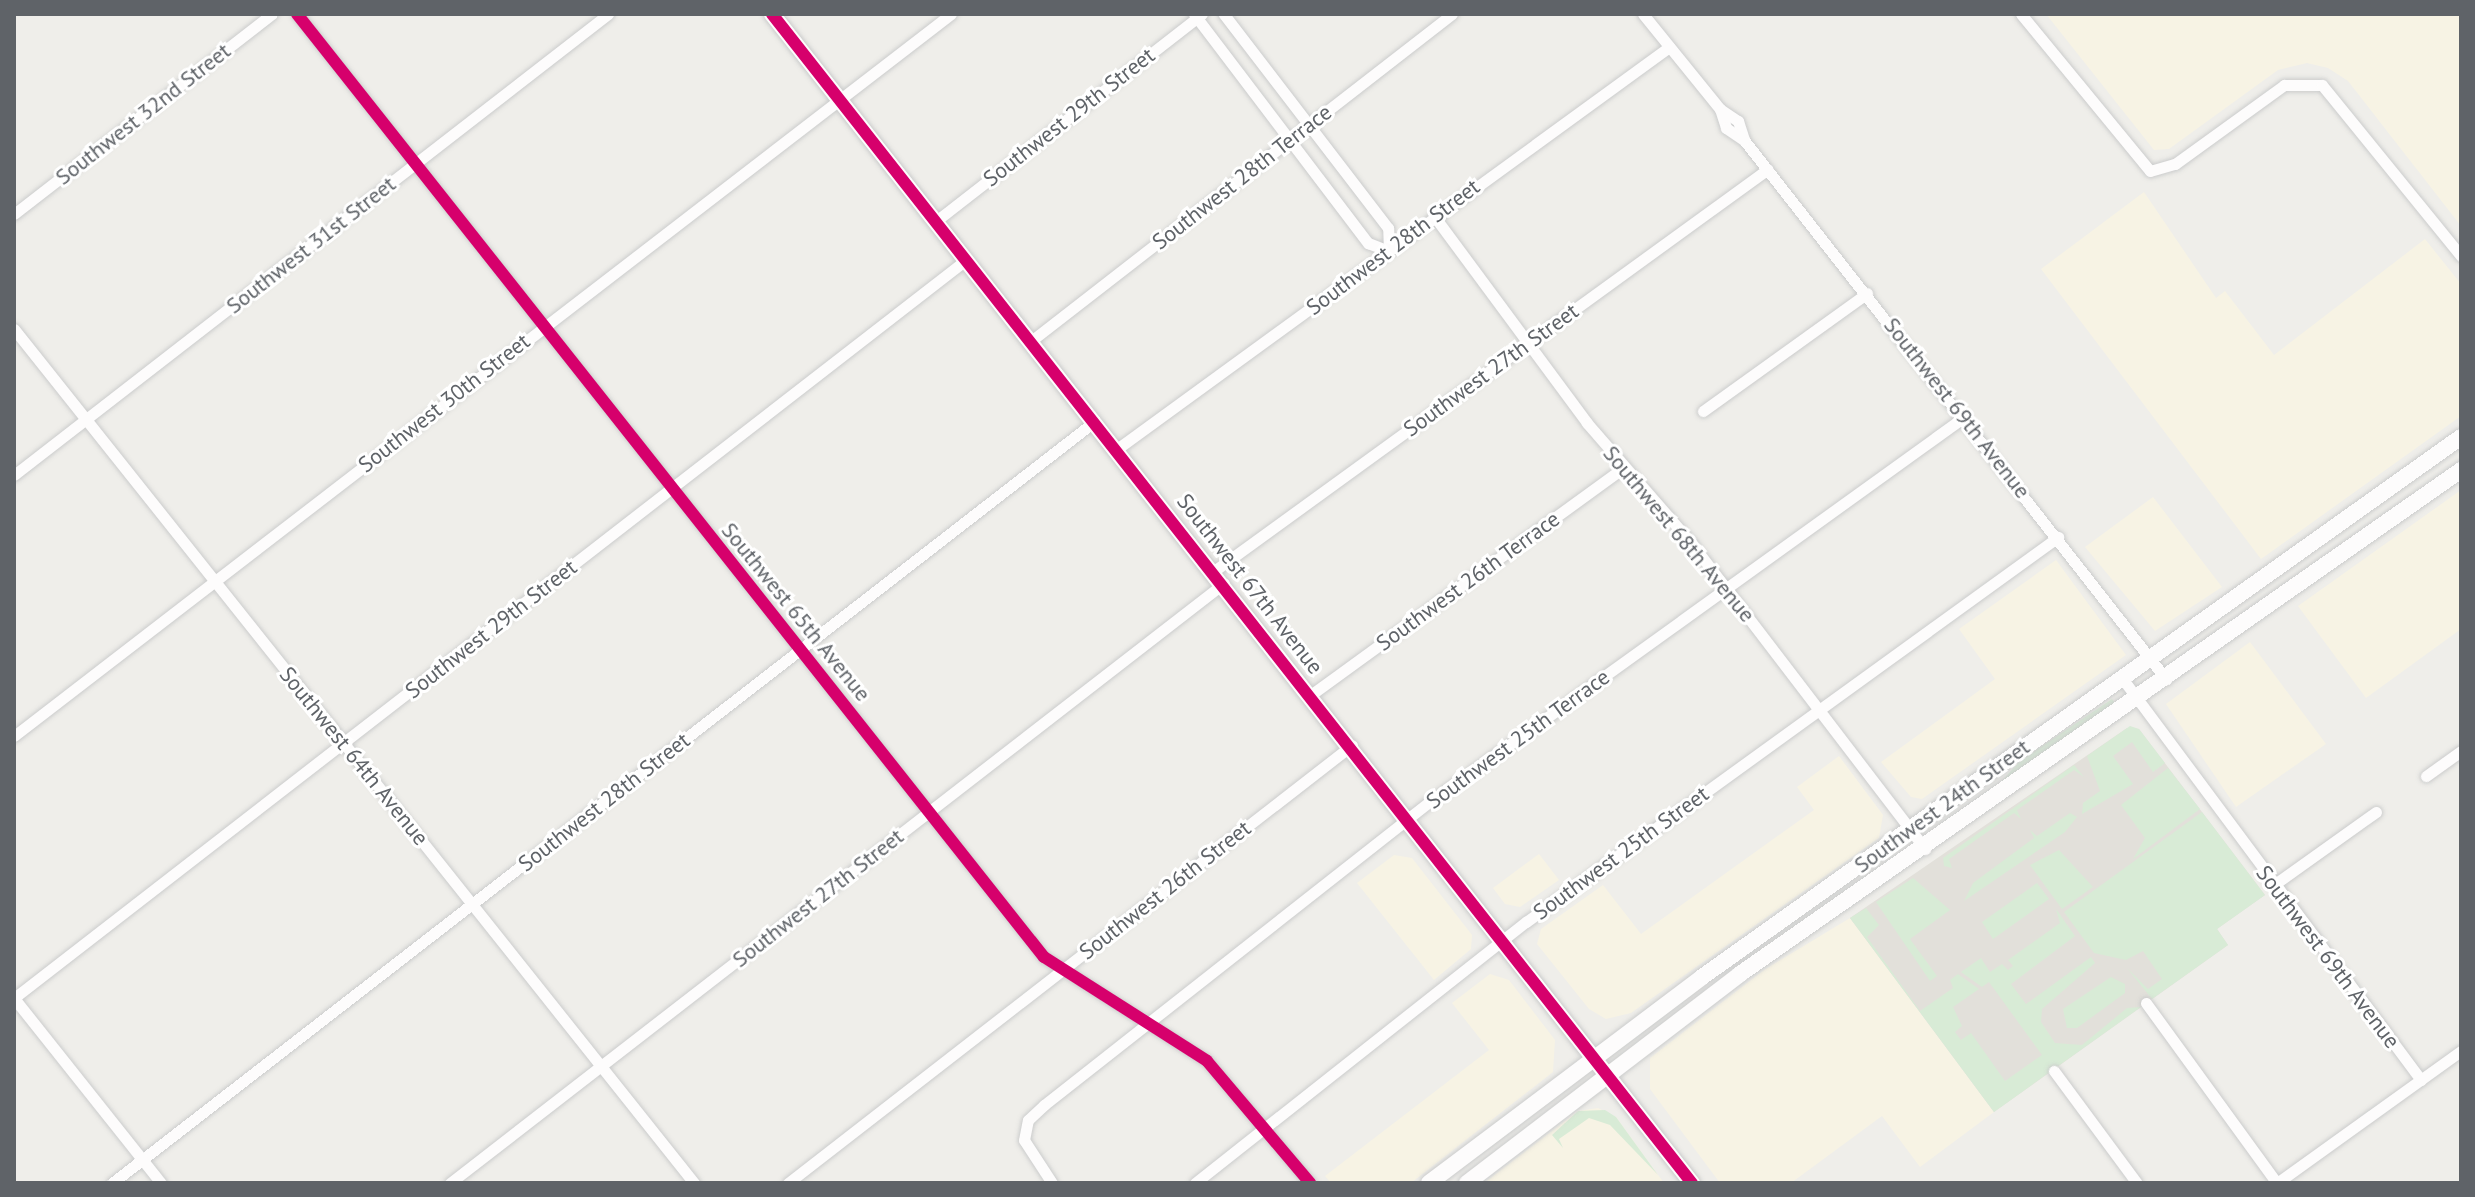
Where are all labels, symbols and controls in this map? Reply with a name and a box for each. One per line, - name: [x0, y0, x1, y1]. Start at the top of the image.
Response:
- street label: Southwest 32nd Street: [50, 38, 236, 190]
- street label: Southwest 29th Street: [978, 42, 1160, 192]
- street label: Southwest 28th Terrace: [1147, 99, 1337, 255]
- street label: Southwest 31st Street: [221, 171, 401, 319]
- street label: Southwest 28th Street: [1301, 173, 1485, 321]
- street label: Southwest 27th Street: [1398, 298, 1584, 442]
- street label: Southwest 69th Avenue: [1878, 312, 2036, 504]
- street label: Southwest 30th Street: [353, 328, 535, 478]
- street label: Southwest 68th Avenue: [1597, 440, 1761, 628]
- street label: Southwest 67th Avenue: [1171, 488, 1329, 680]
- street label: Southwest 26th Terrace: [1371, 505, 1565, 657]
- street label: Southwest 65th Avenue: [716, 517, 876, 707]
- street label: Southwest 29th Street: [400, 554, 582, 704]
- street label: Southwest 64th Avenue: [274, 661, 434, 851]
- street label: Southwest 25th Terrace: [1421, 663, 1615, 815]
- street label: Southwest 28th Street: [513, 727, 695, 877]
- street label: Southwest 24th Street: [1849, 734, 2035, 878]
- street label: Southwest 25th Street: [1528, 781, 1714, 925]
- street label: Southwest 26th Street: [1074, 815, 1256, 965]
- street label: Southwest 27th Street: [727, 823, 909, 973]
- street label: Southwest 69th Avenue: [2250, 860, 2406, 1054]

